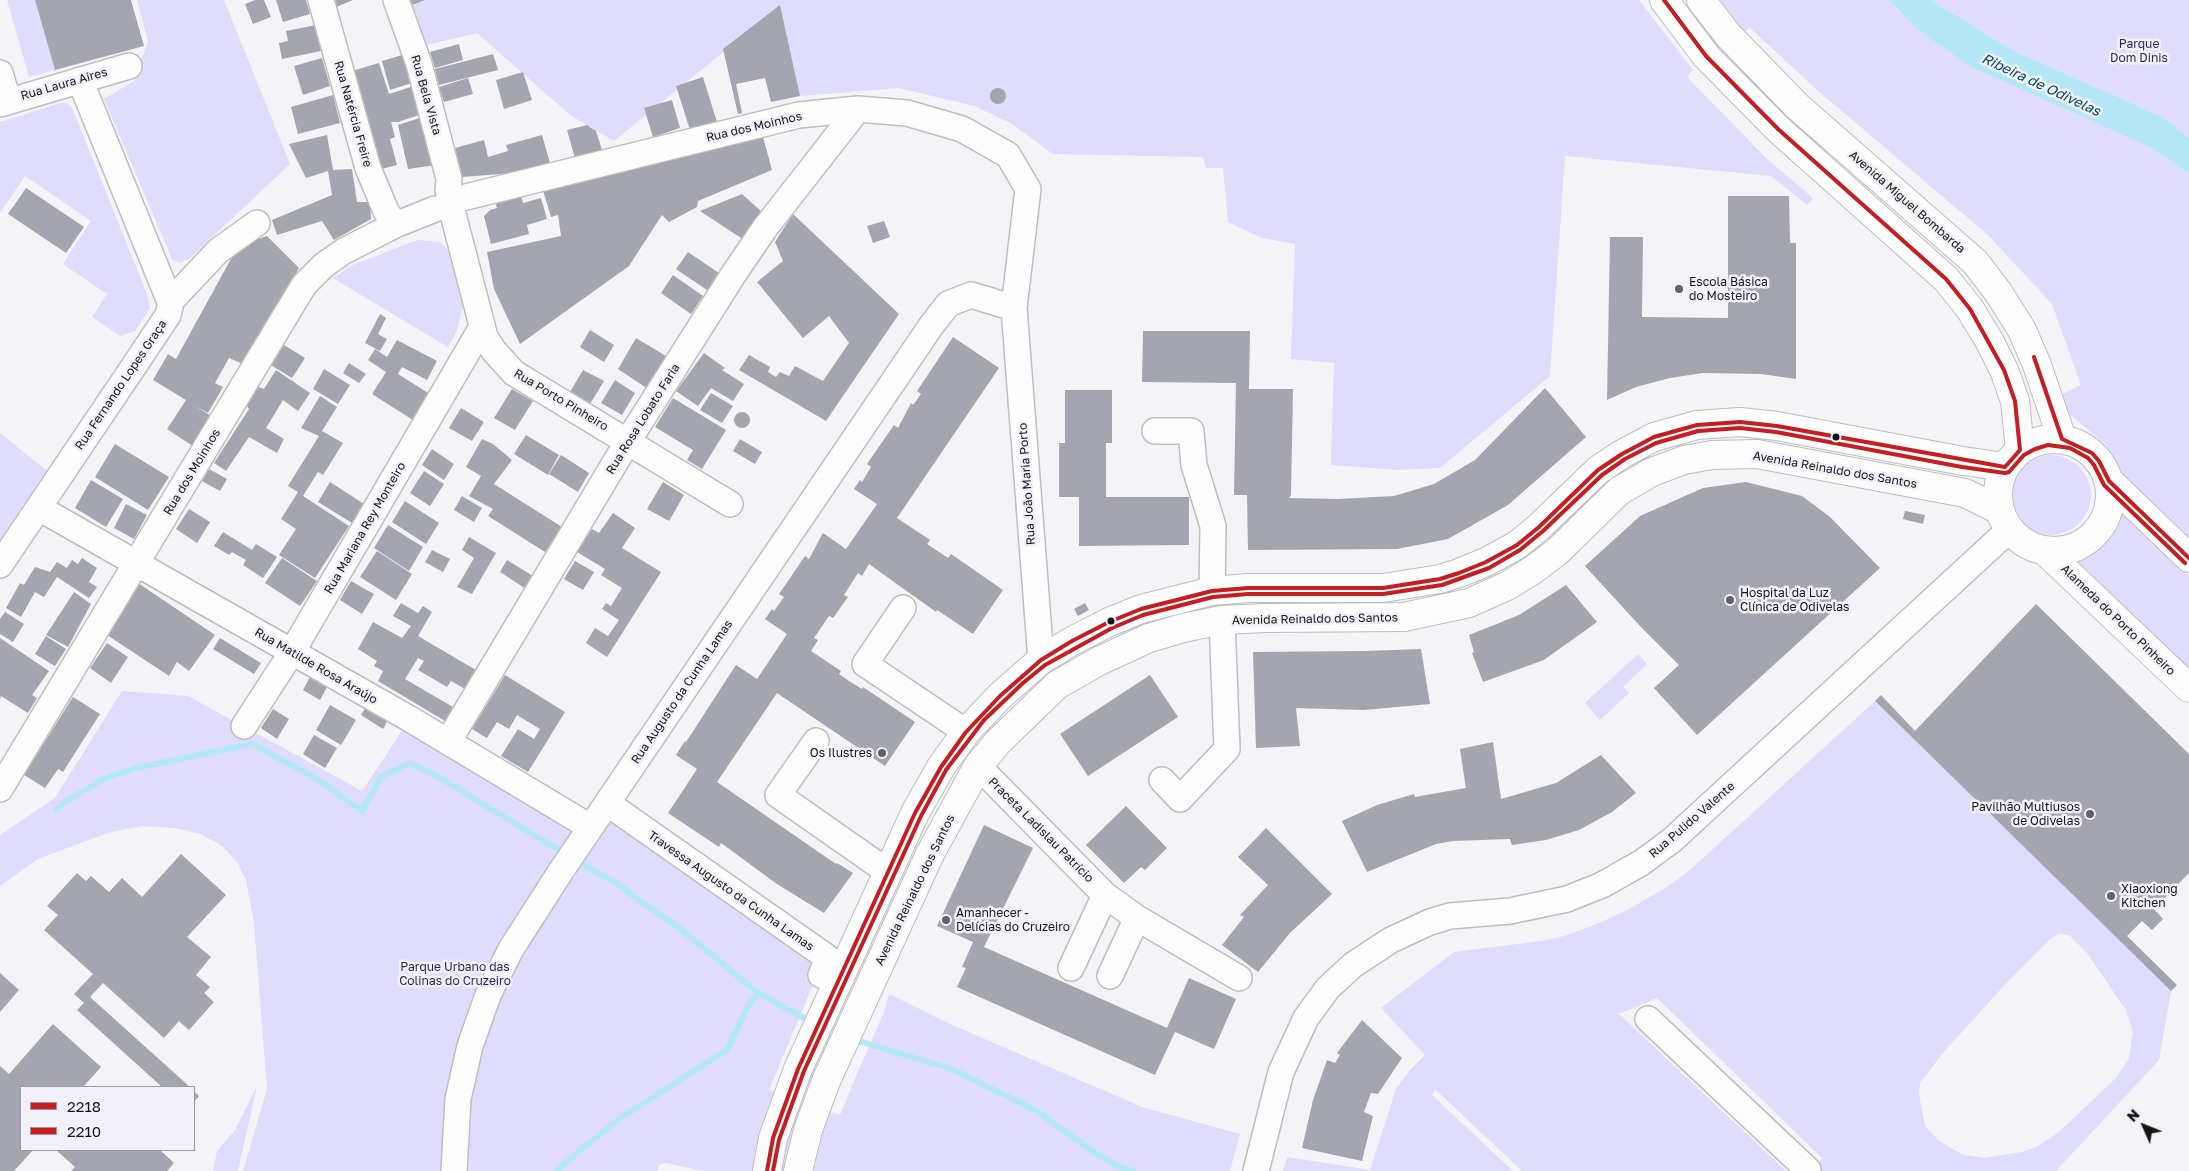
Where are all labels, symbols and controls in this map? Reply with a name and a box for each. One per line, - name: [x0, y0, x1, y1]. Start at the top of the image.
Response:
- park label: Parque Dom Dinis: [2110, 37, 2168, 65]
- water label: Ribeira de Odivelas: [1979, 50, 2103, 120]
- street label: Rua Bela Vista: [408, 53, 444, 137]
- street label: Rua Natércia Freire: [331, 59, 375, 169]
- street label: Rua Laura Aires: [19, 65, 109, 103]
- street label: Rua dos Moinhos: [705, 109, 803, 145]
- street label: Avenida Miguel Bombarda: [1846, 148, 1968, 256]
- place label: Escola Básica do Mosteiro: [1689, 275, 1768, 303]
- marker: Escola Básica do Mosteiro: [1673, 283, 1685, 295]
- street label: Rua Fernando Lopes Graça: [72, 317, 170, 453]
- street label: Rua Rosa Lobato Faria: [603, 361, 683, 477]
- street label: Rua Porto Pinheiro: [511, 366, 611, 434]
- street label: Rua João Maria Porto: [1016, 422, 1038, 546]
- street label: Rua dos Moinhos: [161, 426, 223, 518]
- unlabelled marker: [1831, 432, 1841, 442]
- street label: Avenida Reinaldo dos Santos: [1752, 448, 1918, 492]
- street label: Rua Mariana Rey Monteiro: [321, 459, 409, 597]
- street label: Alameda do Porto Pinheiro: [2058, 562, 2178, 678]
- place label: Hospital da Luz Clínica de Odivelas: [1740, 586, 1849, 614]
- marker: Hospital da Luz Clínica de Odivelas: [1724, 594, 1736, 606]
- street label: Avenida Reinaldo dos Santos: [1232, 610, 1398, 628]
- unlabelled marker: [1106, 616, 1116, 626]
- street label: Rua Augusto da Cunha Lamas: [628, 617, 736, 767]
- street label: Rua Matilde Rosa Araújo: [252, 625, 380, 707]
- place label: Os Ilustres: [810, 746, 872, 760]
- marker: Os Ilustres: [876, 747, 888, 759]
- street label: Praceta Ladislau Patrício: [985, 774, 1097, 886]
- street label: Rua Pulido Valente: [1646, 779, 1738, 861]
- place label: Pavilhão Multiusos de Odivelas: [1971, 800, 2080, 828]
- marker: Pavilhão Multiusos de Odivelas: [2084, 808, 2096, 820]
- street label: Avenida Reinaldo dos Santos: [872, 812, 958, 968]
- street label: Travessa Augusto da Cunha Lamas: [645, 828, 817, 954]
- place label: Xiaoxiong Kitchen: [2121, 882, 2178, 910]
- marker: Xiaoxiong Kitchen: [2105, 890, 2117, 902]
- place label: Amanhecer - Delícias do Cruzeiro: [956, 906, 1070, 934]
- marker: Amanhecer - Delícias do Cruzeiro: [940, 914, 952, 926]
- park label: Parque Urbano das Colinas do Cruzeiro: [399, 960, 511, 988]
- legend: [20, 1086, 195, 1151]
- text: 2218: [67, 1097, 101, 1115]
- north arrow: [2119, 1101, 2169, 1151]
- text: N: [2123, 1106, 2143, 1125]
- text: 2210: [67, 1122, 101, 1140]

